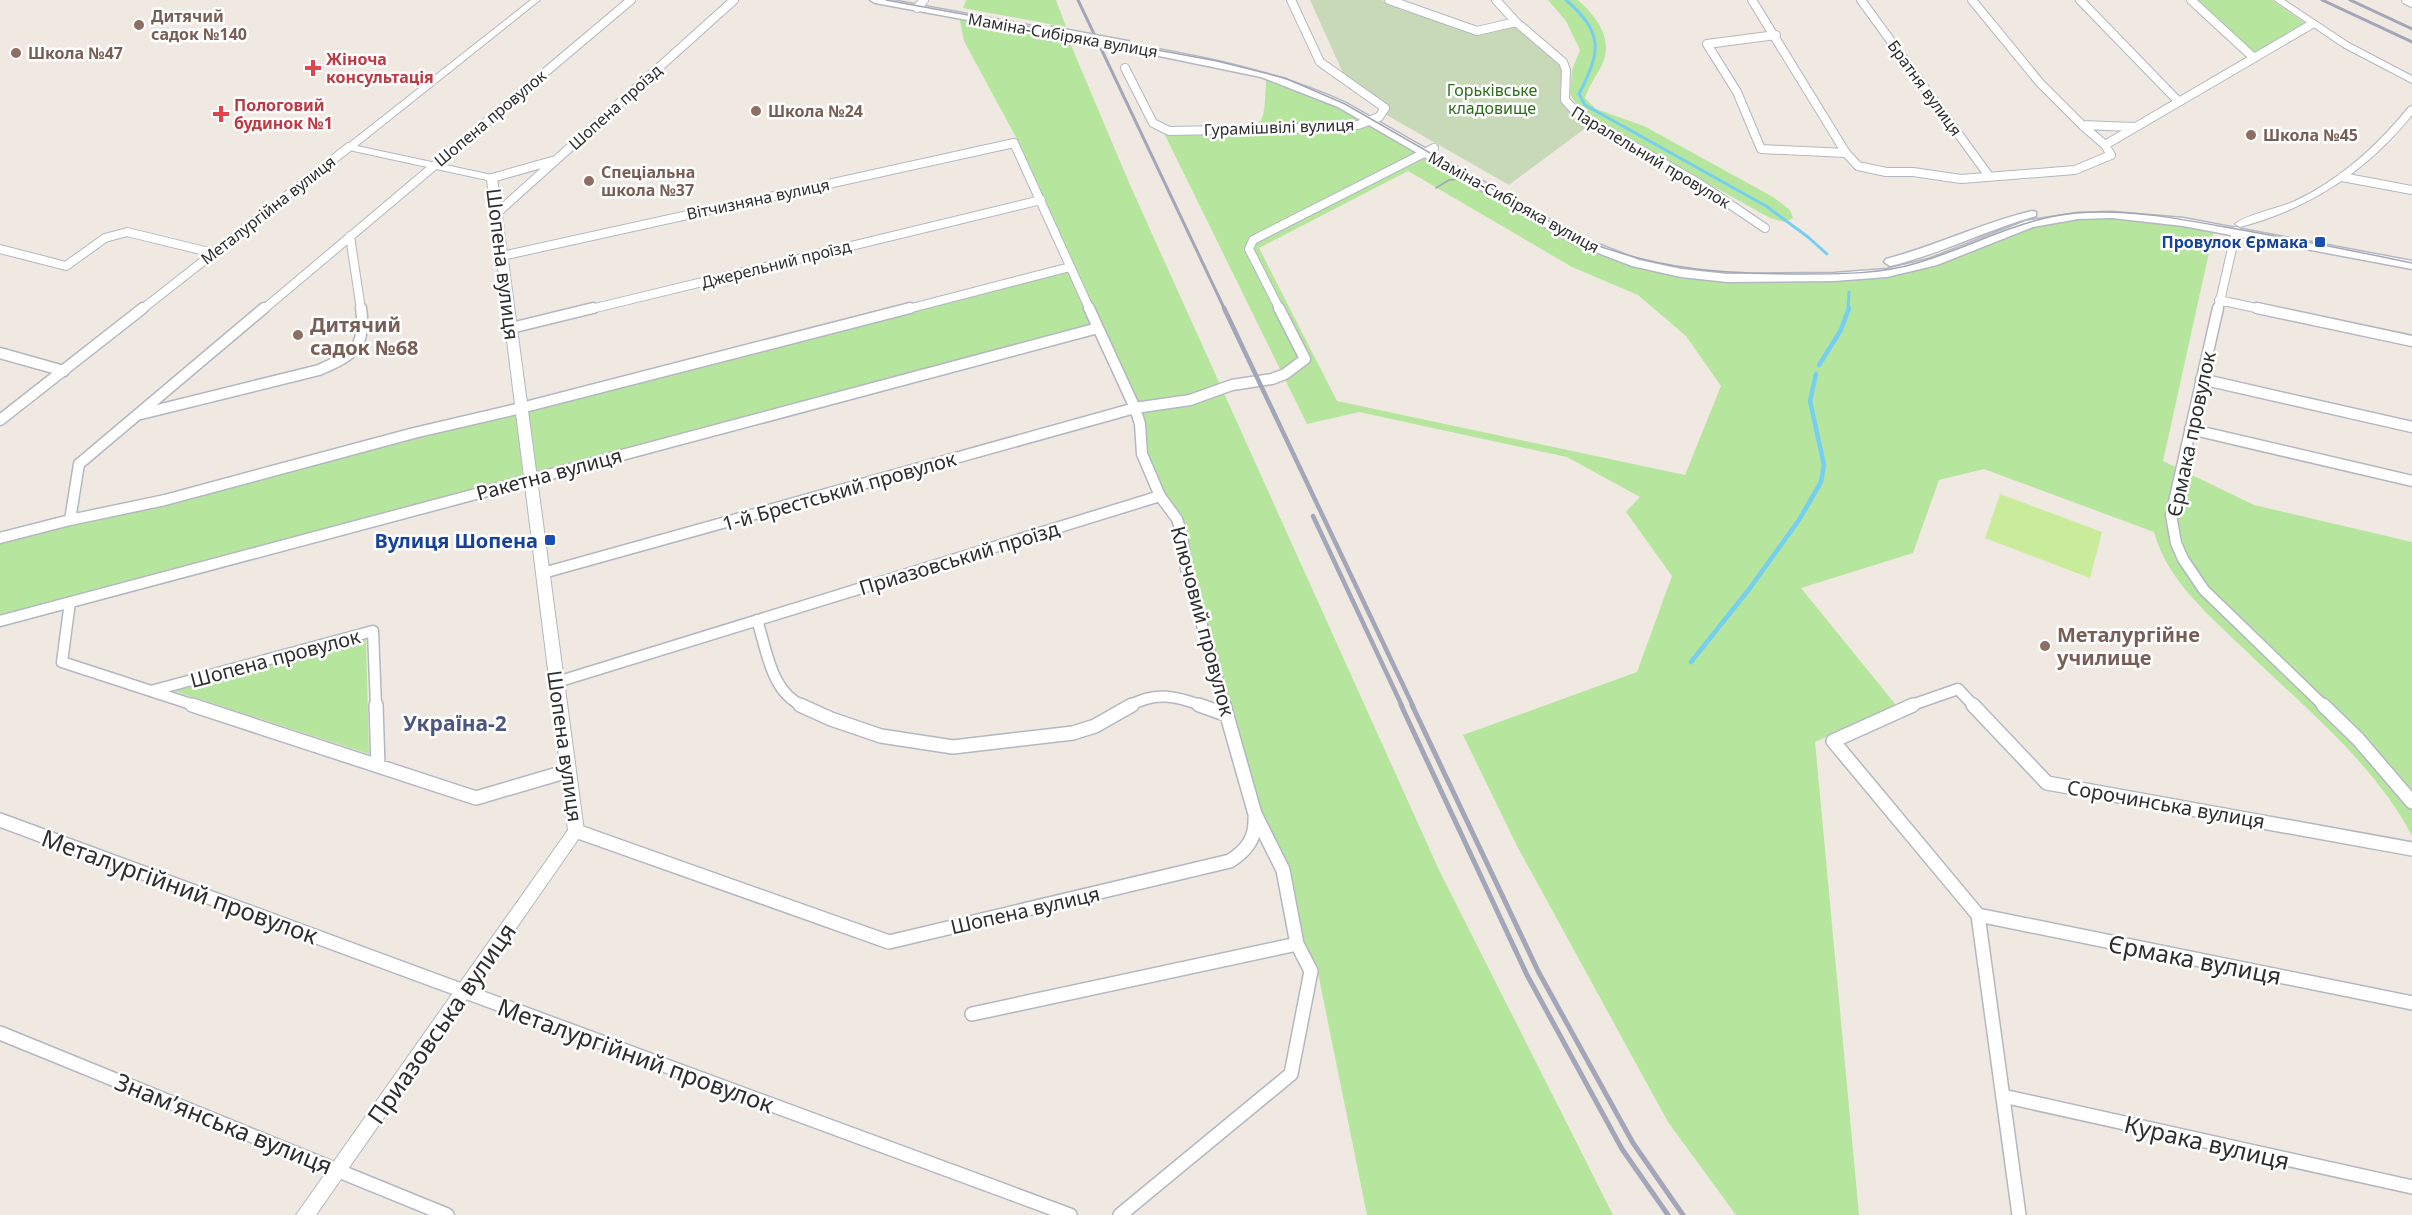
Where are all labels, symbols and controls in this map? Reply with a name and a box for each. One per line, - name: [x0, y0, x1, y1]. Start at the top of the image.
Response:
- place label: Дитячий садок №140: [151, 5, 247, 45]
- street label: Маміна-Сибіряка вулиця: [966, 7, 1160, 63]
- marker: Дитячий садок №140: [132, 18, 146, 32]
- street label: Братня вулиця: [1883, 36, 1967, 140]
- place label: Школа №47: [28, 42, 123, 64]
- marker: Школа №47: [9, 46, 23, 60]
- place label: Жіноча консультація: [326, 48, 434, 88]
- marker: Жіноча консультація: [304, 59, 322, 77]
- street label: Шопена проїзд: [564, 59, 666, 155]
- street label: Шопена провулок: [429, 64, 551, 171]
- park label: Горьківське кладовище: [1447, 79, 1538, 119]
- place label: Пологовий будинок №1: [234, 94, 333, 134]
- place label: Школа №24: [768, 100, 863, 122]
- street label: Паралельний провулок: [1567, 101, 1735, 214]
- marker: Школа №24: [749, 104, 763, 118]
- marker: Пологовий будинок №1: [212, 105, 230, 123]
- street label: Гурамішвілі вулиця: [1203, 113, 1355, 141]
- place label: Школа №45: [2263, 124, 2358, 146]
- marker: Школа №45: [2244, 128, 2258, 142]
- street label: Маміна-Сибіряка вулиця: [1425, 146, 1603, 258]
- street label: Металургійна вулиця: [196, 150, 340, 270]
- place label: Спеціальна школа №37: [601, 161, 695, 201]
- street label: Вітчизняна вулиця: [684, 173, 832, 225]
- marker: Спеціальна школа №37: [582, 174, 596, 188]
- street label: Шопена вулиця: [480, 187, 526, 341]
- place label: Провулок Єрмака: [2162, 231, 2308, 253]
- street label: Джерельний проїзд: [699, 235, 853, 293]
- marker: Провулок Єрмака: [2313, 235, 2327, 249]
- place label: Дитячий садок №68: [310, 311, 419, 361]
- marker: Дитячий садок №68: [291, 328, 305, 342]
- street label: Єрмака провулок: [2160, 348, 2222, 519]
- street label: Ракетна вулиця: [473, 442, 625, 506]
- street label: 1-й Брестський провулок: [719, 445, 959, 537]
- street label: Приазовський проїзд: [856, 515, 1062, 601]
- street label: Ключовий провулок: [1165, 523, 1241, 719]
- place label: Вулиця Шопена: [375, 527, 538, 554]
- marker: Вулиця Шопена: [543, 533, 557, 547]
- place label: Металургійне училище: [2056, 621, 2200, 671]
- street label: Шопена провулок: [187, 622, 363, 694]
- marker: Металургійне училище: [2038, 639, 2052, 653]
- street label: Шопена вулиця: [541, 669, 589, 823]
- district label: Україна-2: [403, 709, 507, 737]
- street label: Сорочинська вулиця: [2065, 773, 2267, 835]
- street label: Металургійний провулок: [37, 821, 323, 951]
- street label: Шопена вулиця: [948, 880, 1102, 940]
- street label: Приазовська вулиця: [359, 916, 523, 1130]
- street label: Єрмака вулиця: [2106, 926, 2284, 992]
- street label: Металургійний провулок: [493, 990, 779, 1120]
- street label: Знам’янська вулиця: [110, 1064, 338, 1182]
- street label: Курака вулиця: [2121, 1107, 2293, 1177]

